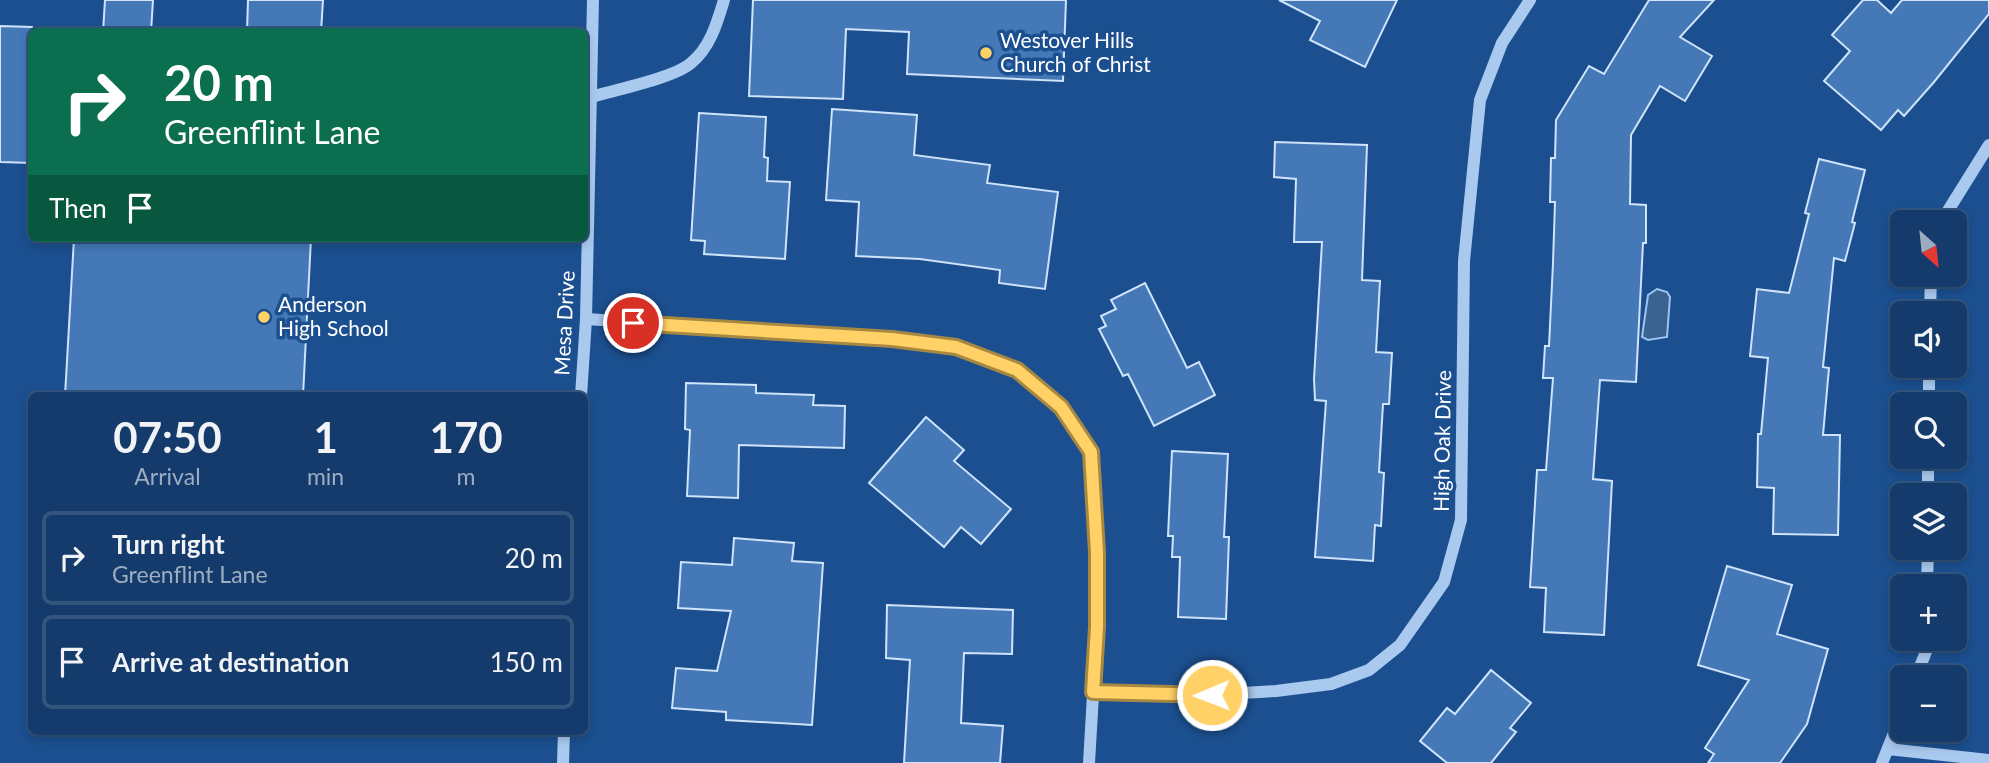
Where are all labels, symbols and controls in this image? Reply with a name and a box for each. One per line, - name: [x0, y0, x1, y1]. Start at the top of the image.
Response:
- place label: Westover Hills Church of Christ: [1000, 27, 1151, 76]
- marker: Westover Hills Church of Christ: [978, 45, 994, 61]
- text: 20 m: [164, 53, 274, 111]
- icon: right: [49, 56, 140, 147]
- text: Greenflint Lane: [164, 112, 380, 151]
- icon: arrive: [121, 189, 159, 227]
- text: Then: [49, 192, 107, 224]
- north arrow: [1890, 210, 1967, 287]
- map controls: [1890, 210, 1967, 742]
- street label: Mesa Drive: [548, 270, 579, 376]
- place label: Anderson High School: [278, 291, 389, 340]
- pin: [603, 293, 663, 353]
- button: sound: [1890, 301, 1967, 378]
- icon: arrive: [614, 304, 652, 342]
- marker: Anderson High School: [256, 309, 272, 325]
- street label: High Oak Drive: [1428, 370, 1455, 512]
- button: search: [1890, 392, 1967, 469]
- text: 07:50: [113, 412, 222, 462]
- text: 1: [313, 412, 338, 462]
- text: 170: [430, 412, 503, 462]
- text: Arrival: [134, 462, 201, 490]
- text: min: [307, 462, 344, 490]
- text: m: [457, 462, 476, 490]
- button: layers: [1890, 483, 1967, 560]
- text: Turn right: [112, 528, 225, 560]
- icon: right: [53, 539, 91, 577]
- text: 20 m: [505, 542, 563, 574]
- text: Greenflint Lane: [112, 560, 268, 588]
- button: +: [1890, 574, 1967, 651]
- icon: arrive: [53, 643, 91, 681]
- text: Arrive at destination: [112, 646, 349, 678]
- text: 150 m: [490, 646, 563, 678]
- position arrow: [1175, 658, 1249, 732]
- button: −: [1890, 665, 1967, 742]

